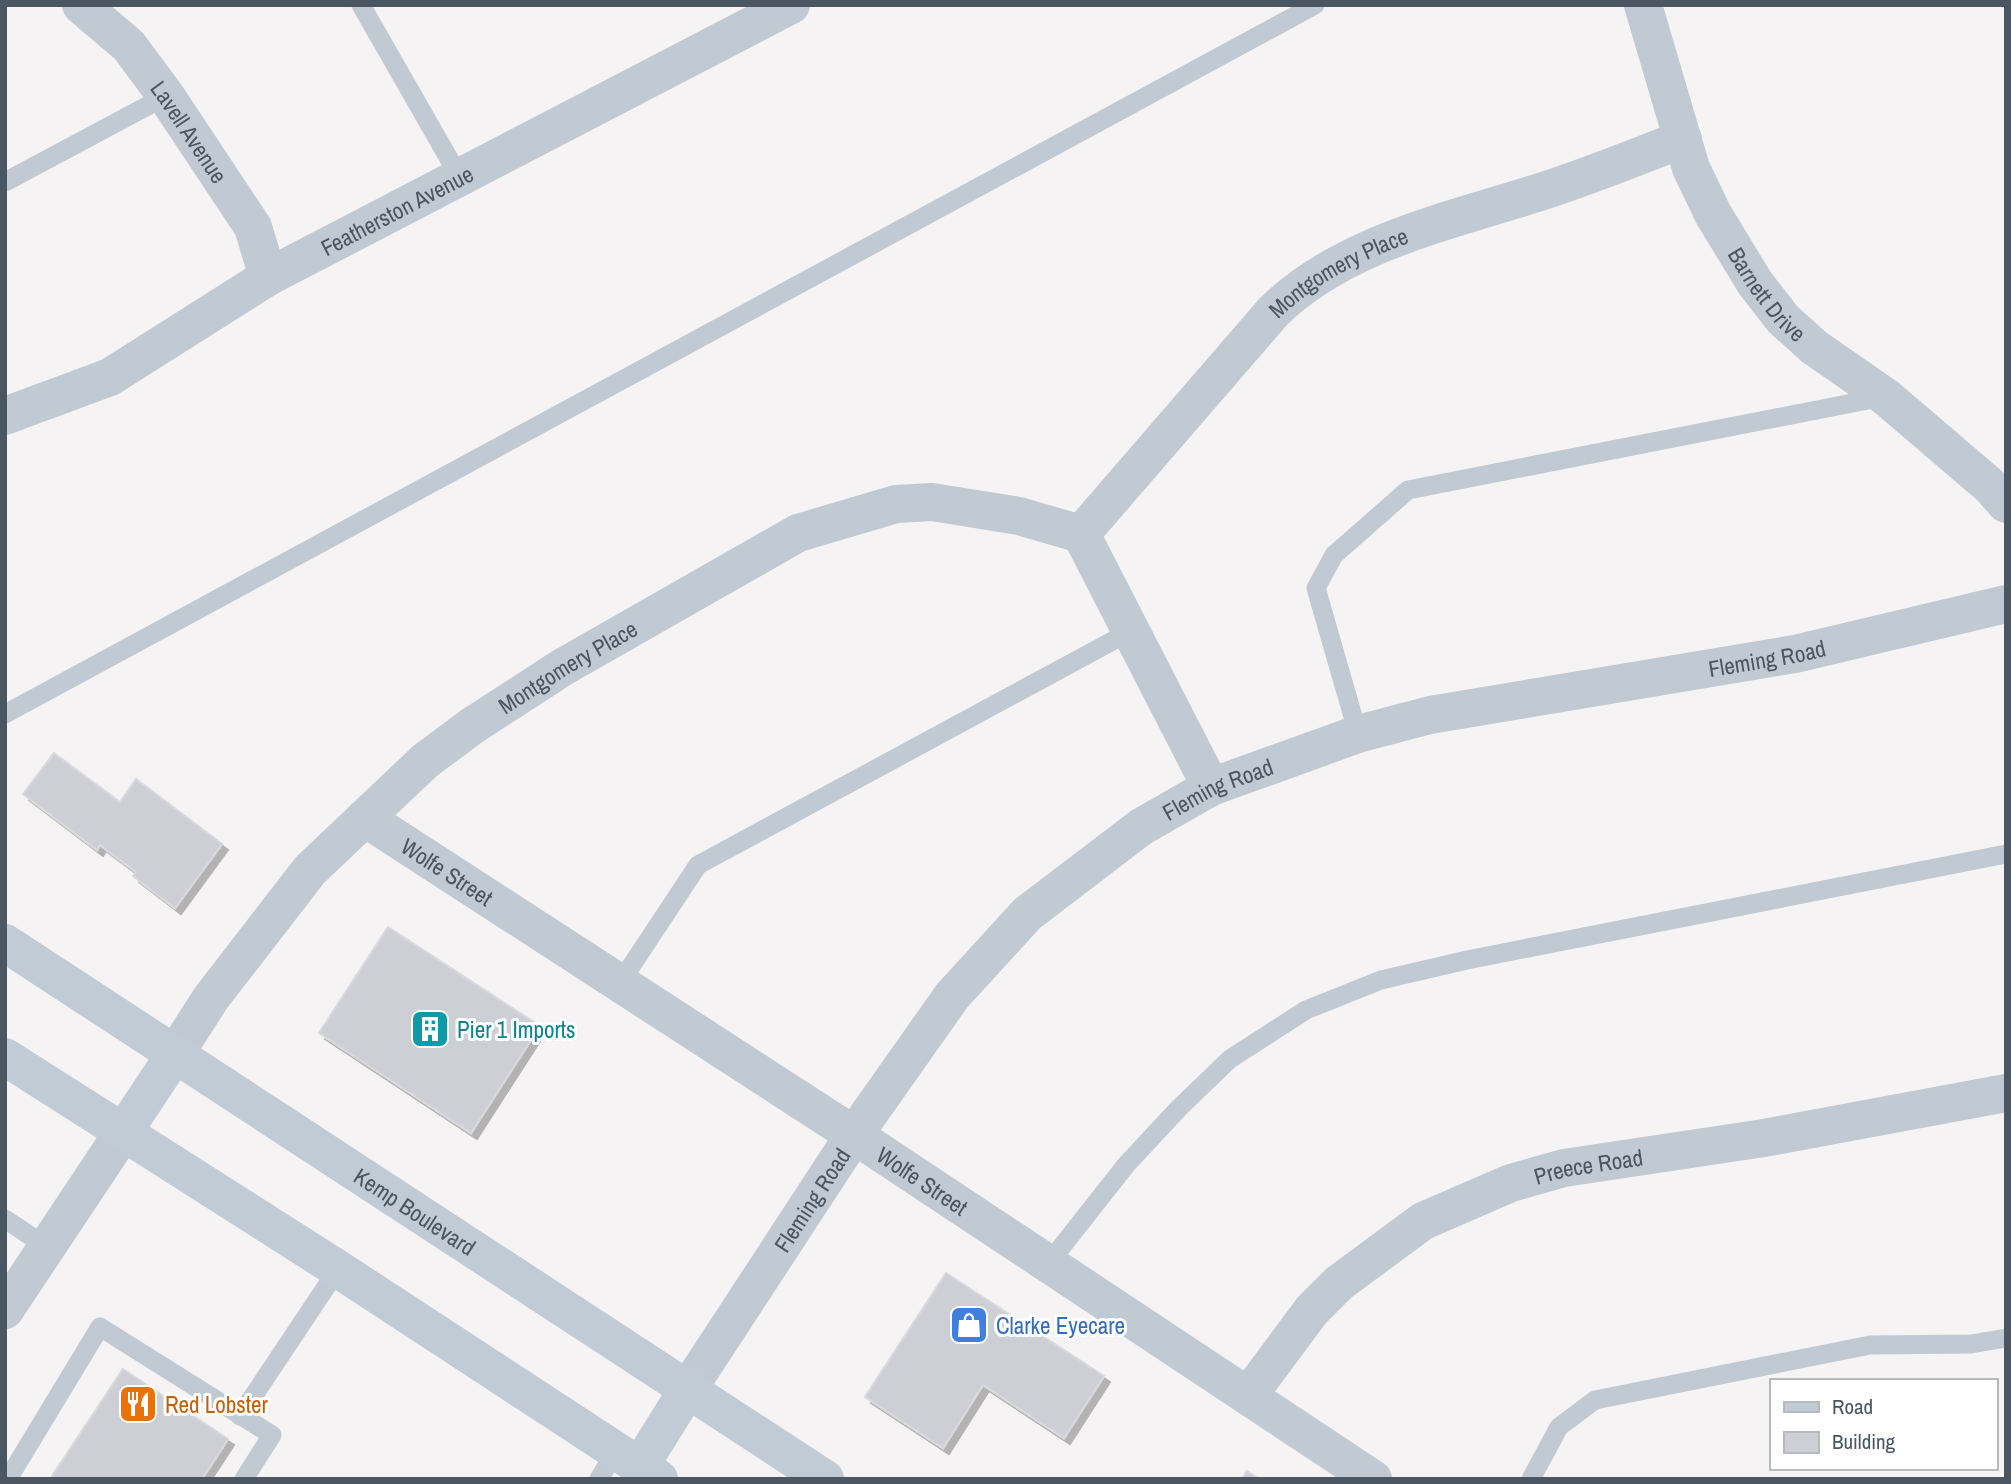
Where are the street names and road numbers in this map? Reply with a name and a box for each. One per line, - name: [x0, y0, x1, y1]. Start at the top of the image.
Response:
- street label: Lavell Avenue: [144, 74, 235, 189]
- street label: Featherston Avenue: [315, 158, 478, 263]
- street label: Montgomery Place: [1261, 220, 1412, 324]
- street label: Barnett Drive: [1721, 241, 1813, 348]
- street label: Montgomery Place: [492, 613, 643, 721]
- street label: Fleming Road: [1706, 632, 1829, 684]
- street label: Fleming Road: [1156, 751, 1277, 827]
- street label: Wolfe Street: [395, 830, 499, 912]
- street label: Wolfe Street: [871, 1139, 974, 1222]
- street label: Preece Road: [1530, 1141, 1645, 1191]
- street label: Fleming Road: [766, 1142, 857, 1258]
- street label: Kemp Boulevard: [348, 1160, 482, 1262]

